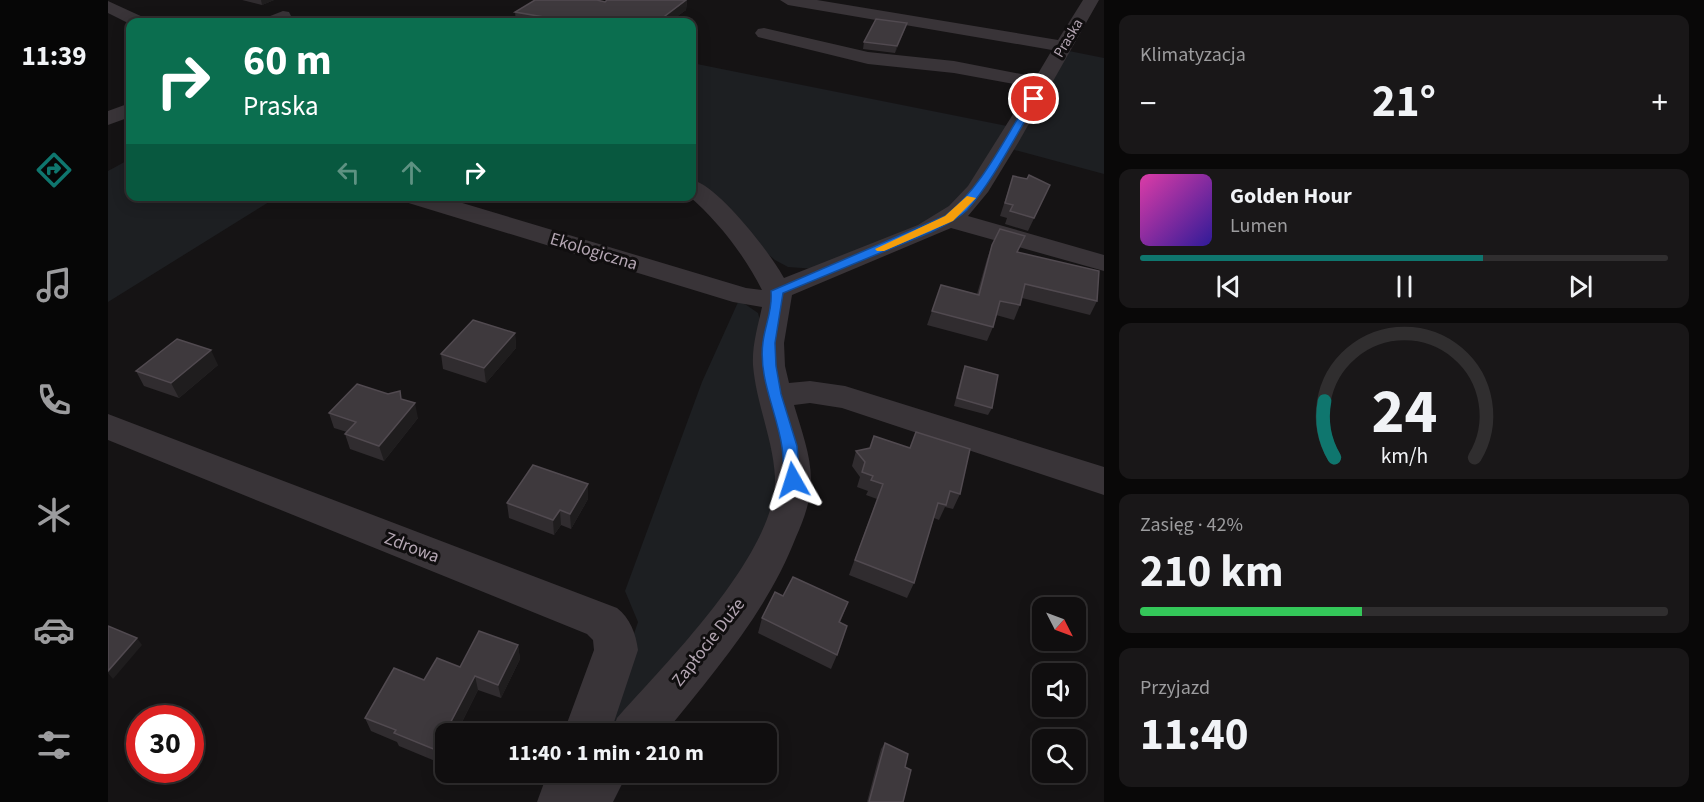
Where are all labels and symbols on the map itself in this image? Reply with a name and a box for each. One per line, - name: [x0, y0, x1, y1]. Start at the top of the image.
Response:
- street label: Praska: [1049, 15, 1088, 62]
- pin: [1008, 73, 1059, 124]
- street label: Ekologiczna: [547, 226, 641, 277]
- position arrow: [761, 448, 825, 512]
- street label: Zdrowa: [381, 526, 443, 569]
- street label: Zapłocie Duże: [666, 593, 751, 692]
- north arrow: [1032, 597, 1086, 651]
- speed limit sign: 30: [126, 705, 204, 783]

